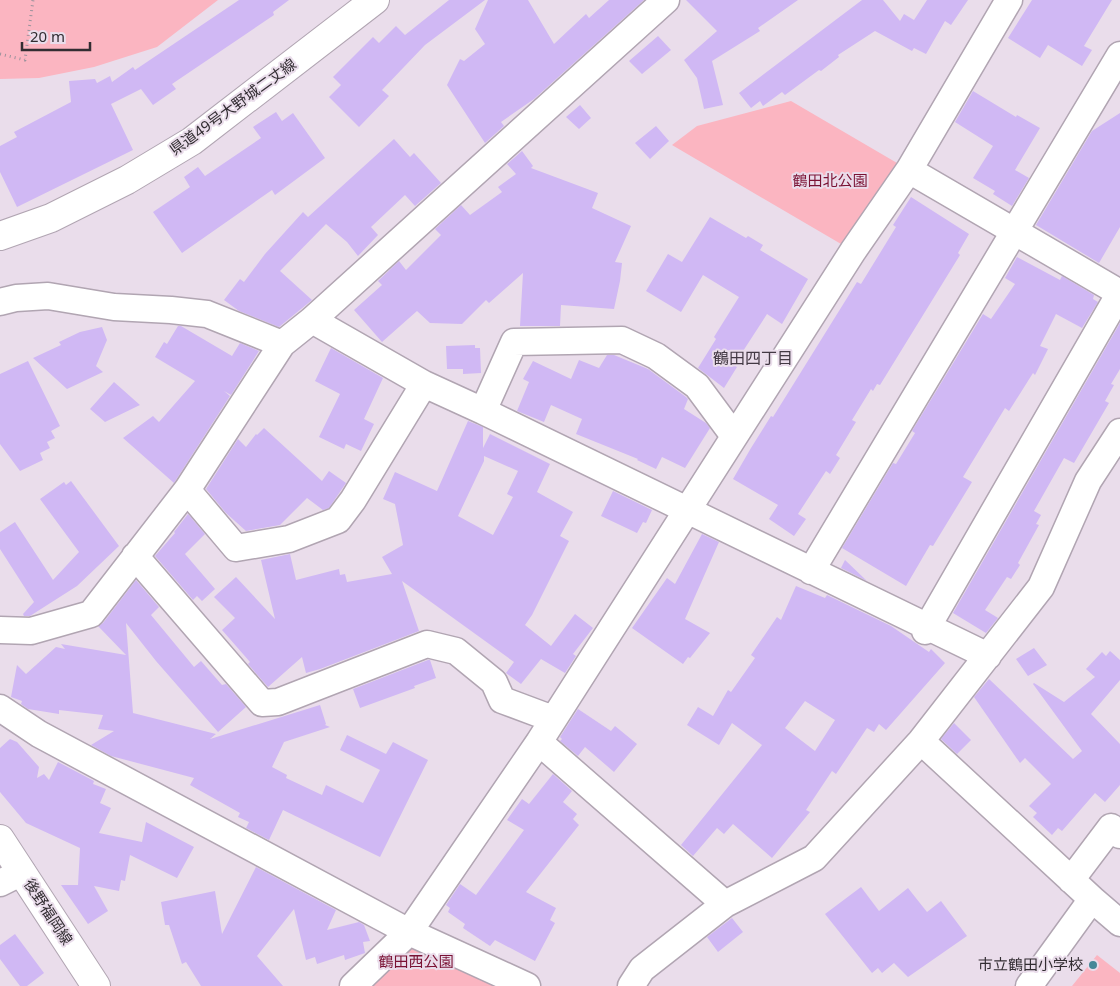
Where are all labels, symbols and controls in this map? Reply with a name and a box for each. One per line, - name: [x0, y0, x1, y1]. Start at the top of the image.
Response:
- scale bar: [22, 20, 90, 52]
- text: 20 m: [30, 26, 65, 46]
- street label: 県道49号大野城二丈線: [165, 53, 300, 159]
- park label: 鶴田北公園: [792, 170, 868, 190]
- district label: 鶴田四丁目: [713, 347, 793, 369]
- street label: 後野福岡線: [20, 875, 78, 948]
- park label: 鶴田西公園: [378, 951, 454, 971]
- place label: 市立鶴田小学校: [978, 954, 1083, 974]
- marker: 市立鶴田小学校: [1087, 959, 1099, 971]

